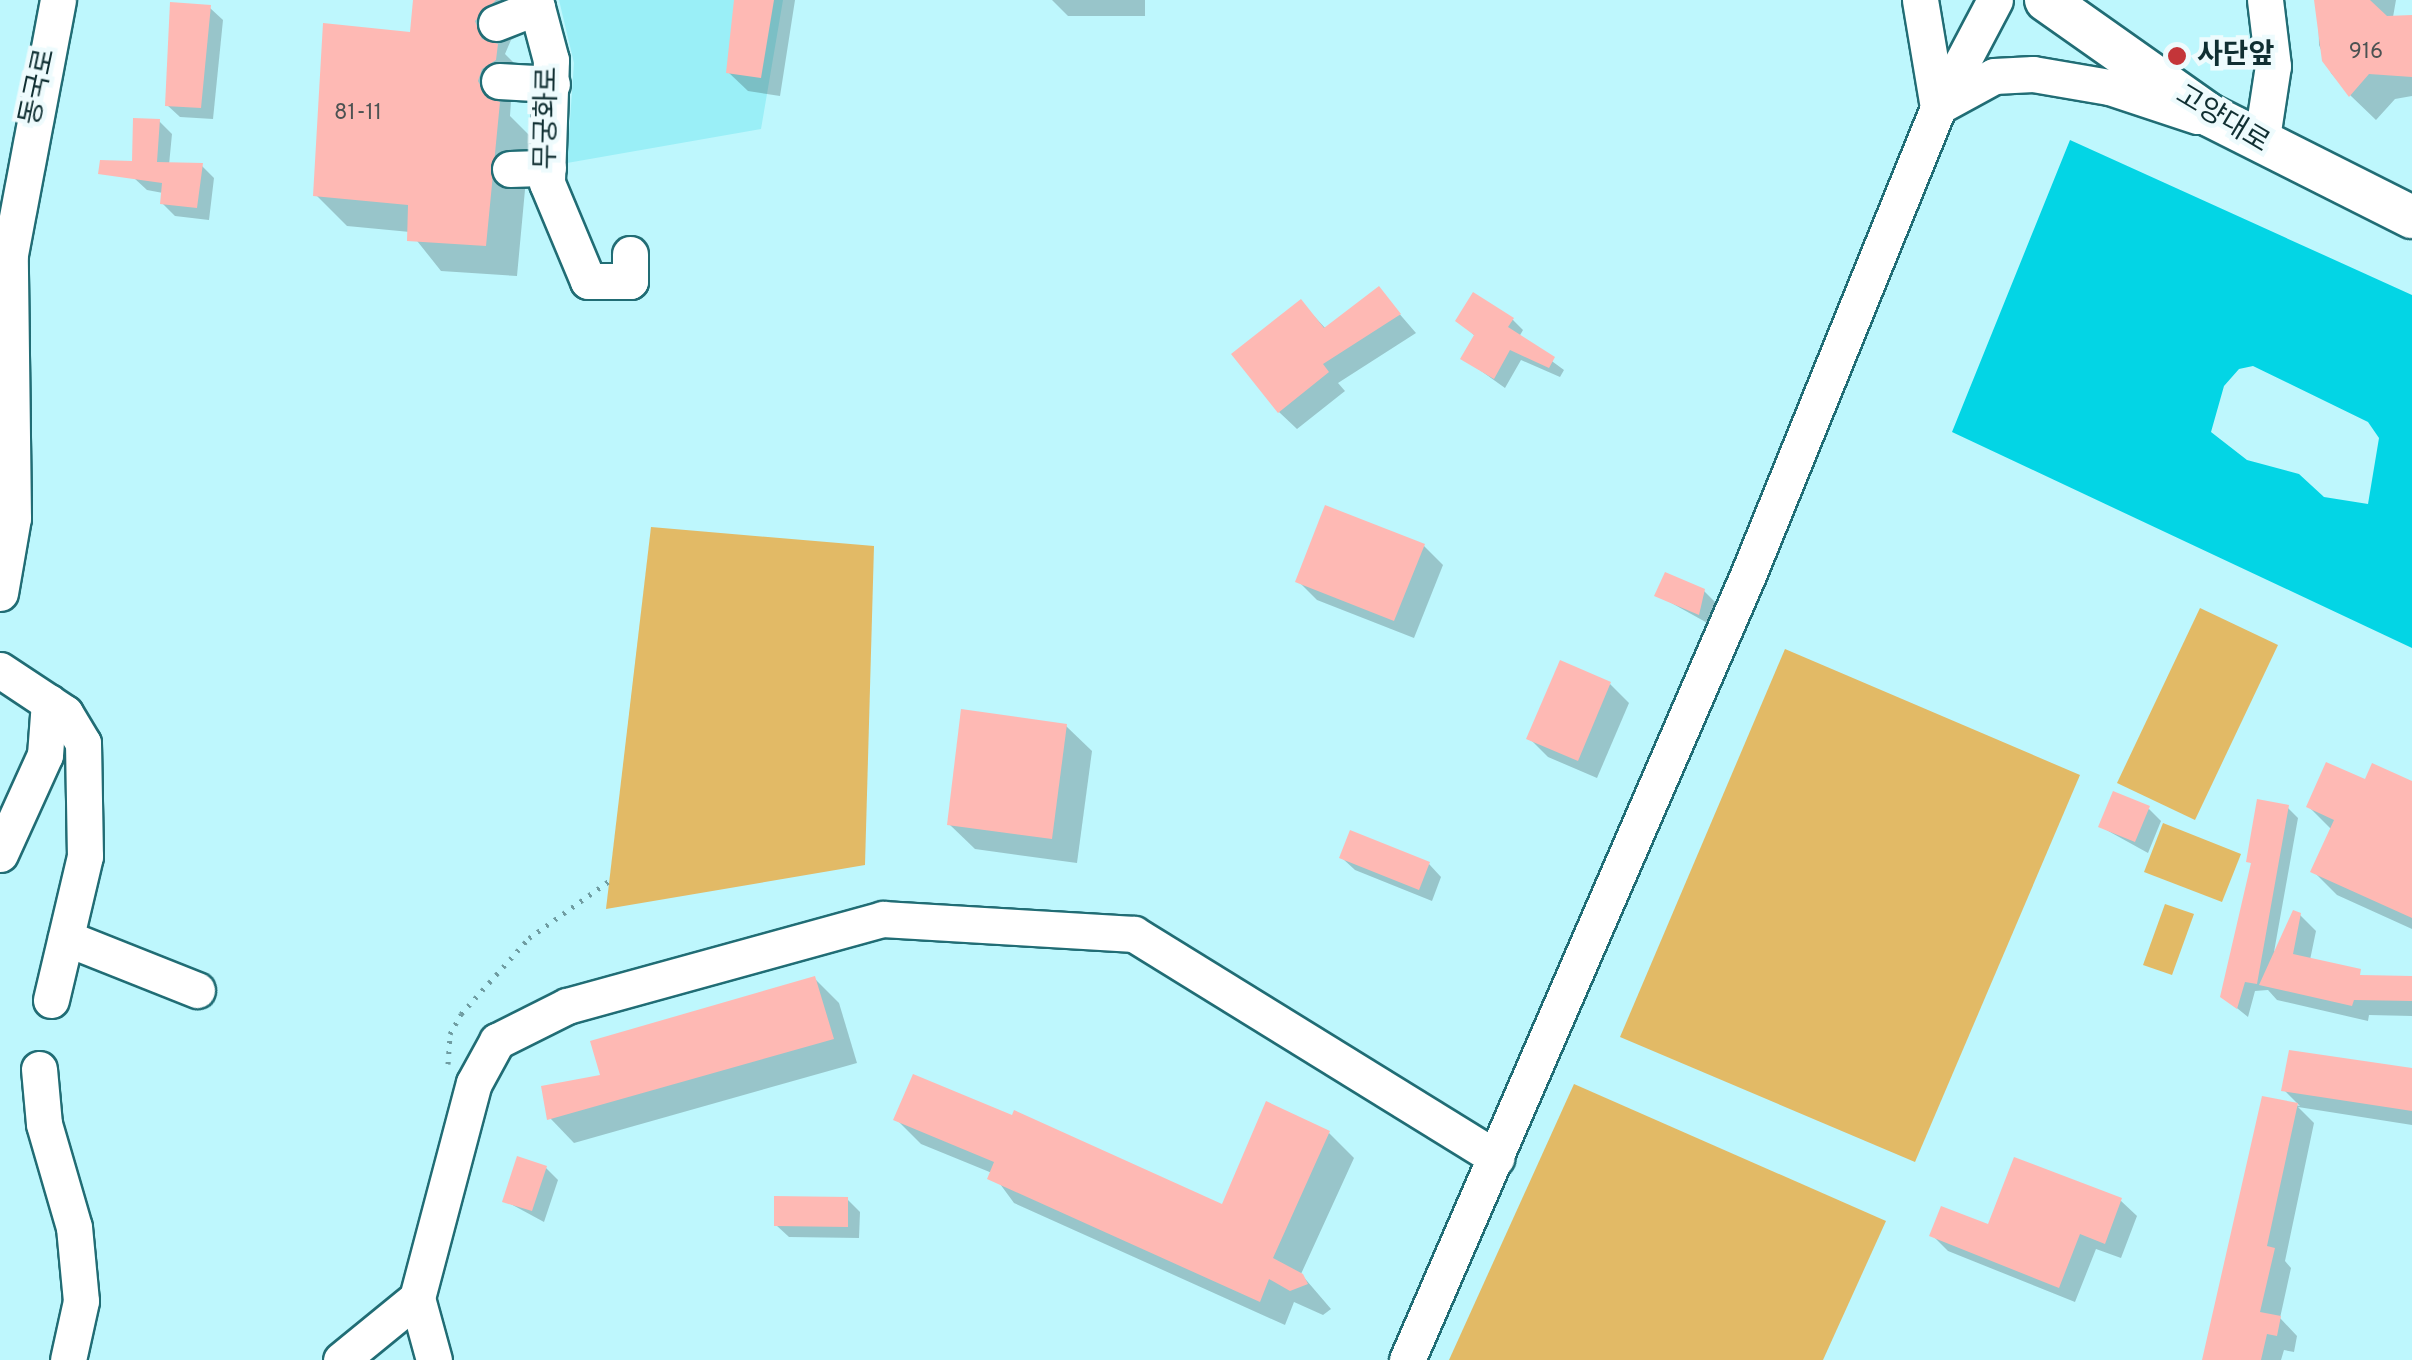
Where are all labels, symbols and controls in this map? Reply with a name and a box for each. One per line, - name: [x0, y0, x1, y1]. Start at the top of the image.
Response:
- place label: 사단앞: [2197, 39, 2274, 73]
- house number: 916: [2349, 40, 2383, 66]
- marker: 사단앞: [2166, 45, 2188, 67]
- street label: 동국로: [15, 46, 63, 128]
- street label: 무궁화로: [530, 66, 566, 170]
- street label: 고양대로: [2169, 79, 2275, 161]
- house number: 81-11: [334, 101, 382, 127]

